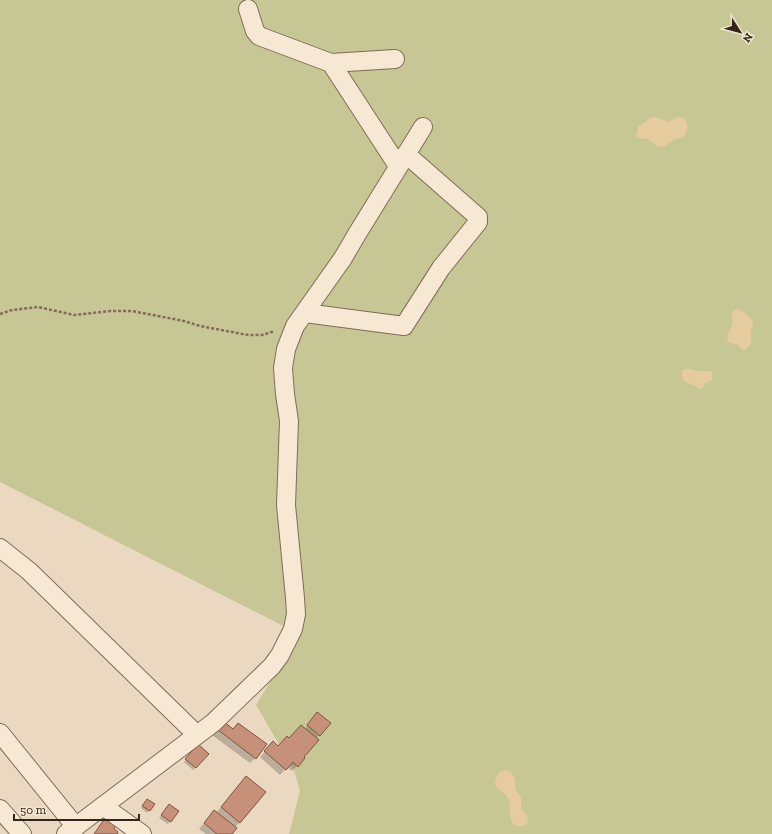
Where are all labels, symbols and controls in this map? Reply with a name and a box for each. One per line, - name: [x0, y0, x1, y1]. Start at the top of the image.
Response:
- north arrow: [720, 12, 760, 52]
- text: N: [740, 30, 755, 45]
- scale bar: [14, 796, 139, 822]
- text: 50 m: [20, 803, 47, 817]

